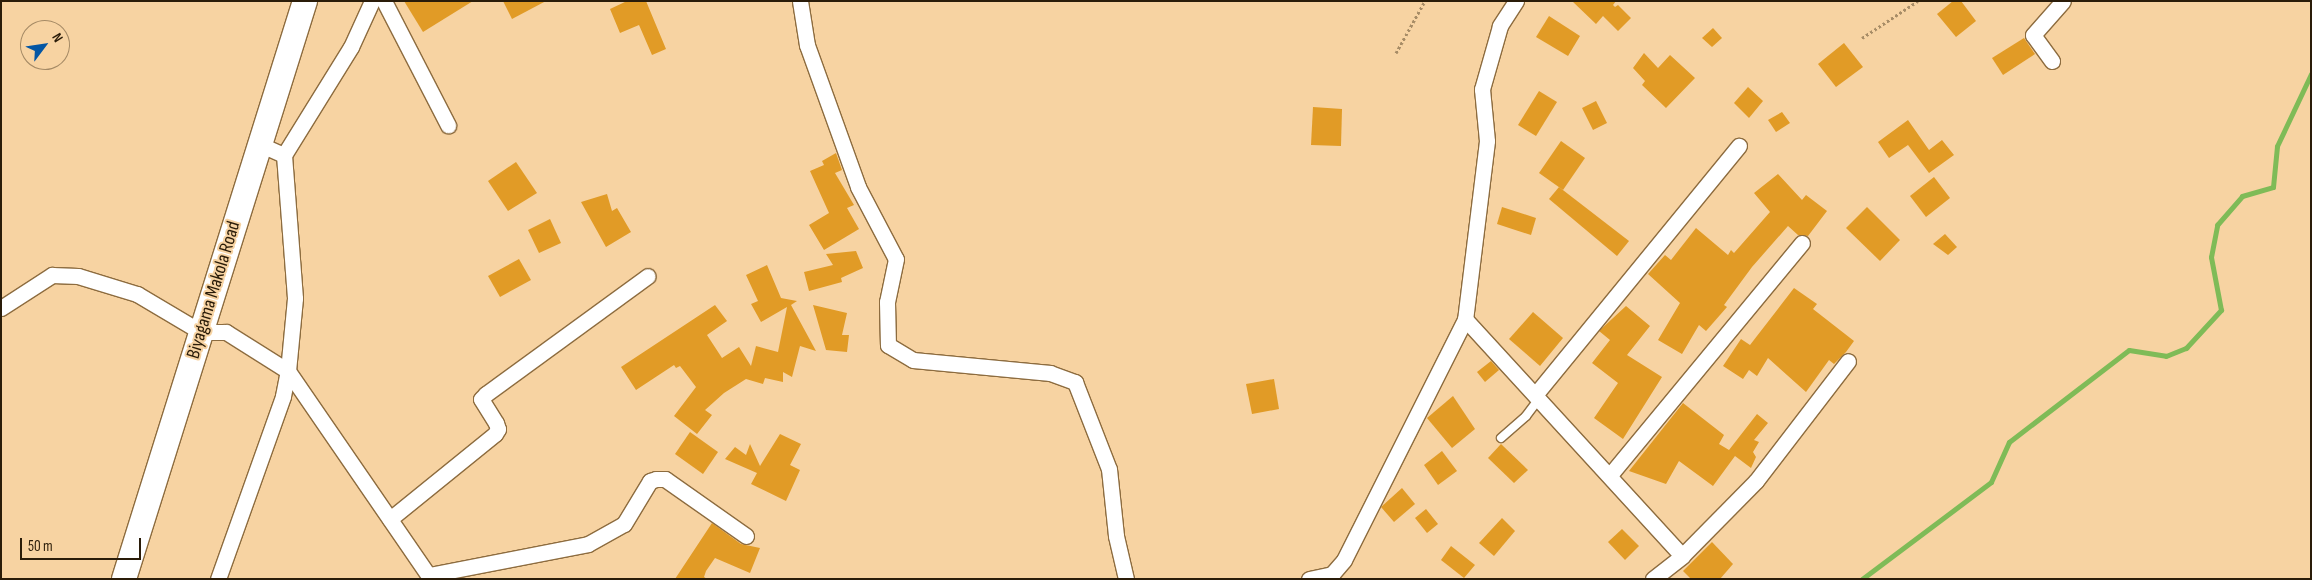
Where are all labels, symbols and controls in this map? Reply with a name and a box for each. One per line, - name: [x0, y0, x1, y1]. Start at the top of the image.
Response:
- north arrow: [20, 20, 70, 70]
- text: N: [48, 30, 67, 45]
- street label: Biyagama Makola Road: [182, 219, 246, 361]
- scale bar: [22, 528, 144, 560]
- text: 50 m: [28, 537, 53, 556]

